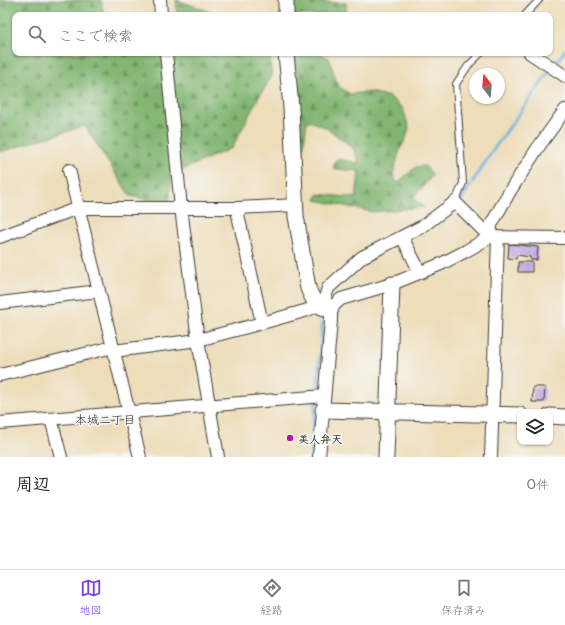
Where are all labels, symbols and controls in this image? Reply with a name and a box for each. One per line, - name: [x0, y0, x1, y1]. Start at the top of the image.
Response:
- search box: [12, 12, 553, 56]
- icon: search: [26, 23, 48, 45]
- text: ここで検索: [58, 23, 133, 46]
- north arrow: [469, 68, 505, 104]
- map controls: [517, 409, 553, 445]
- button: layers: [517, 409, 553, 445]
- district label: 本城二丁目: [75, 410, 135, 428]
- place label: 美人弁天: [298, 430, 342, 447]
- marker: 美人弁天: [285, 433, 295, 443]
- text: 周辺: [16, 470, 50, 496]
- text: 0件: [526, 474, 549, 493]
- tab: 地図: [80, 577, 102, 618]
- tab: 経路: [261, 577, 283, 618]
- tab: 保存済み: [442, 577, 486, 618]

